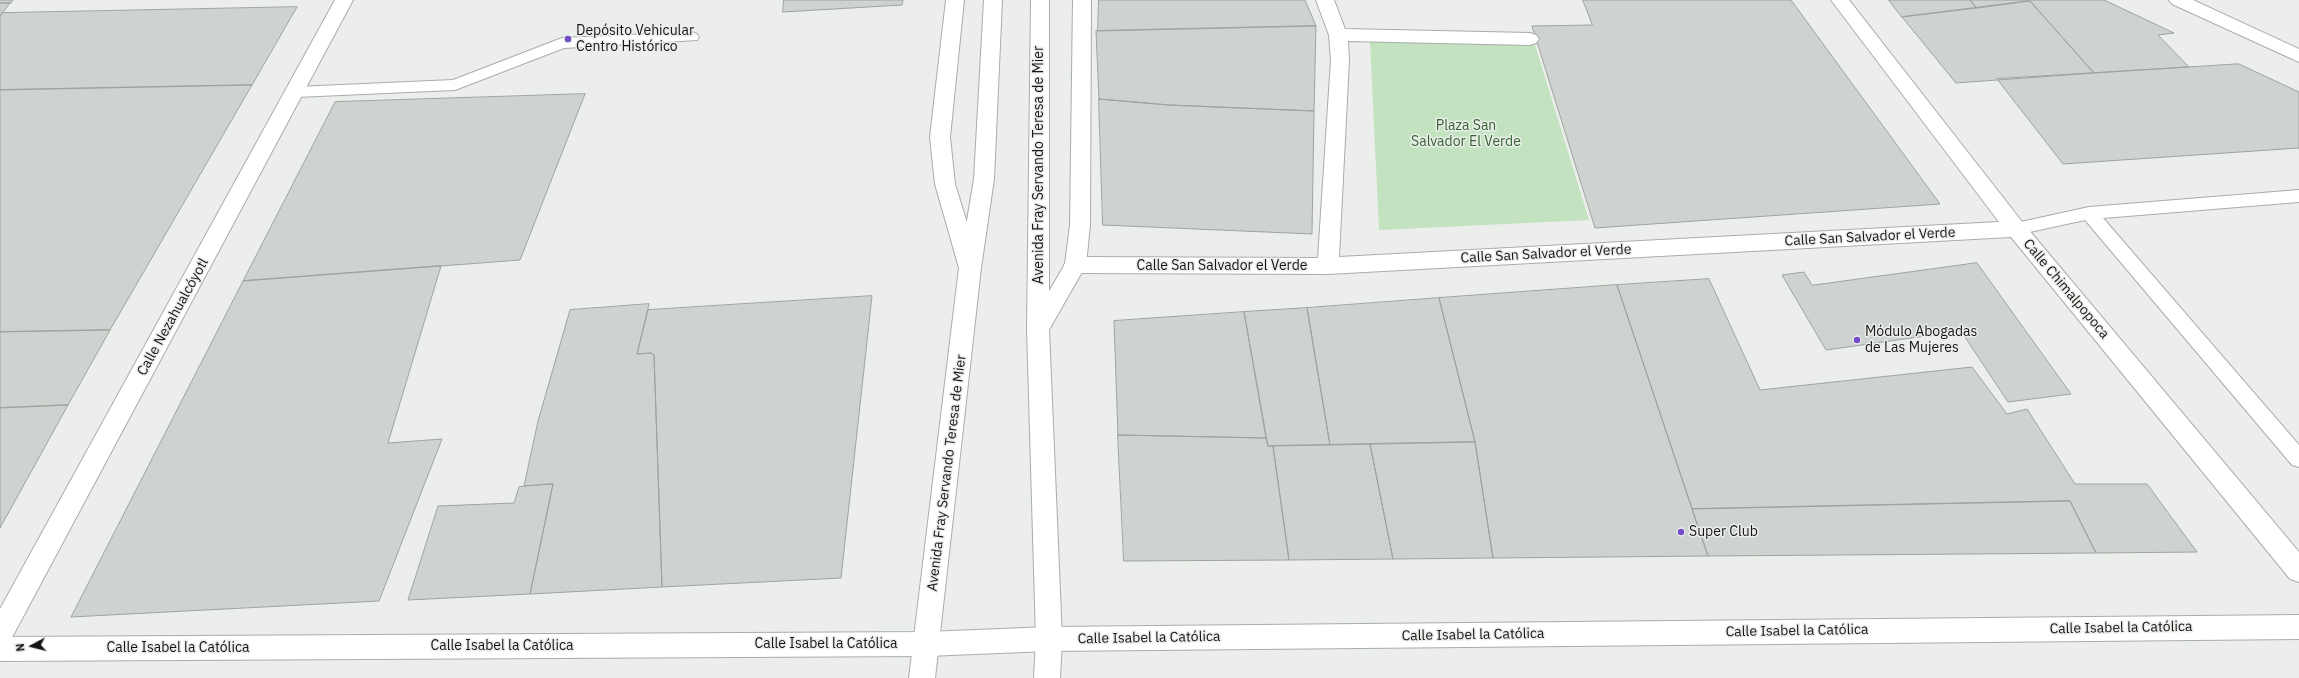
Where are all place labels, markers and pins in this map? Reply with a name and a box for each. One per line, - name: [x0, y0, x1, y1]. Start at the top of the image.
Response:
- place label: Depósito Vehicular Centro Histórico: [576, 23, 694, 56]
- marker: Depósito Vehicular Centro Histórico: [563, 34, 573, 44]
- place label: Módulo Abogadas de Las Mujeres: [1865, 324, 1977, 356]
- marker: Módulo Abogadas de Las Mujeres: [1852, 335, 1862, 345]
- place label: Super Club: [1689, 524, 1758, 540]
- marker: Super Club: [1676, 527, 1686, 537]

